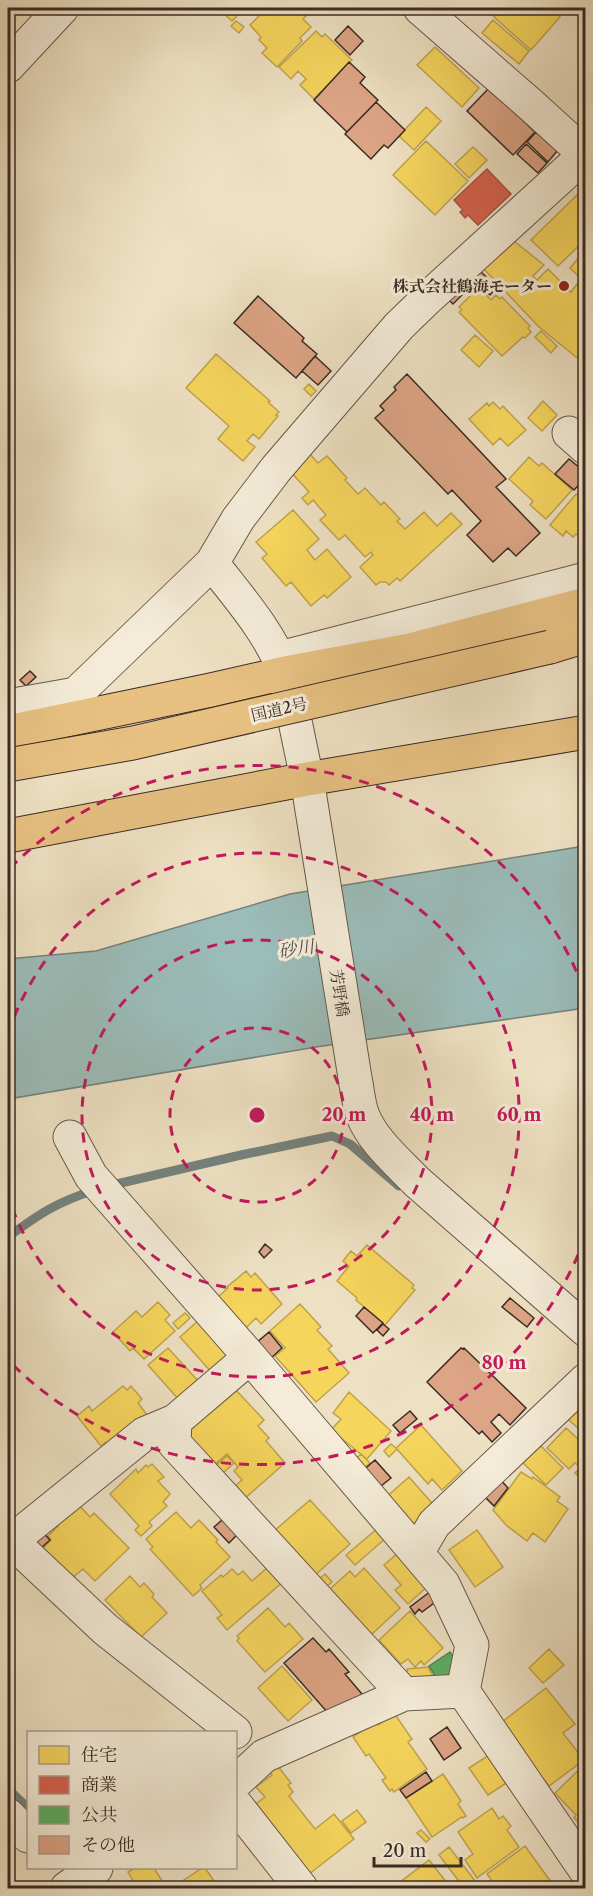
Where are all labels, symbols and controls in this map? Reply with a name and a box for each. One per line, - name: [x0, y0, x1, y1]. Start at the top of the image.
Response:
- place label: 株式会社鶴海モーター: [393, 276, 552, 296]
- marker: 株式会社鶴海モーター: [557, 279, 571, 293]
- street label: 国道2号: [249, 693, 309, 725]
- water label: 砂川: [277, 935, 317, 963]
- street label: 芳野橋: [326, 968, 354, 1018]
- text: 20 m: [322, 1104, 366, 1126]
- text: 40 m: [410, 1104, 454, 1126]
- text: 60 m: [497, 1104, 541, 1126]
- centre of rings: [247, 1105, 267, 1125]
- text: 80 m: [481, 1352, 527, 1374]
- legend: [27, 1731, 237, 1869]
- text: 住宅: [81, 1744, 117, 1766]
- text: 商業: [81, 1774, 117, 1796]
- text: 公共: [81, 1804, 117, 1826]
- scale bar: [374, 1830, 461, 1868]
- text: その他: [81, 1834, 135, 1856]
- text: 20 m: [383, 1840, 427, 1862]

